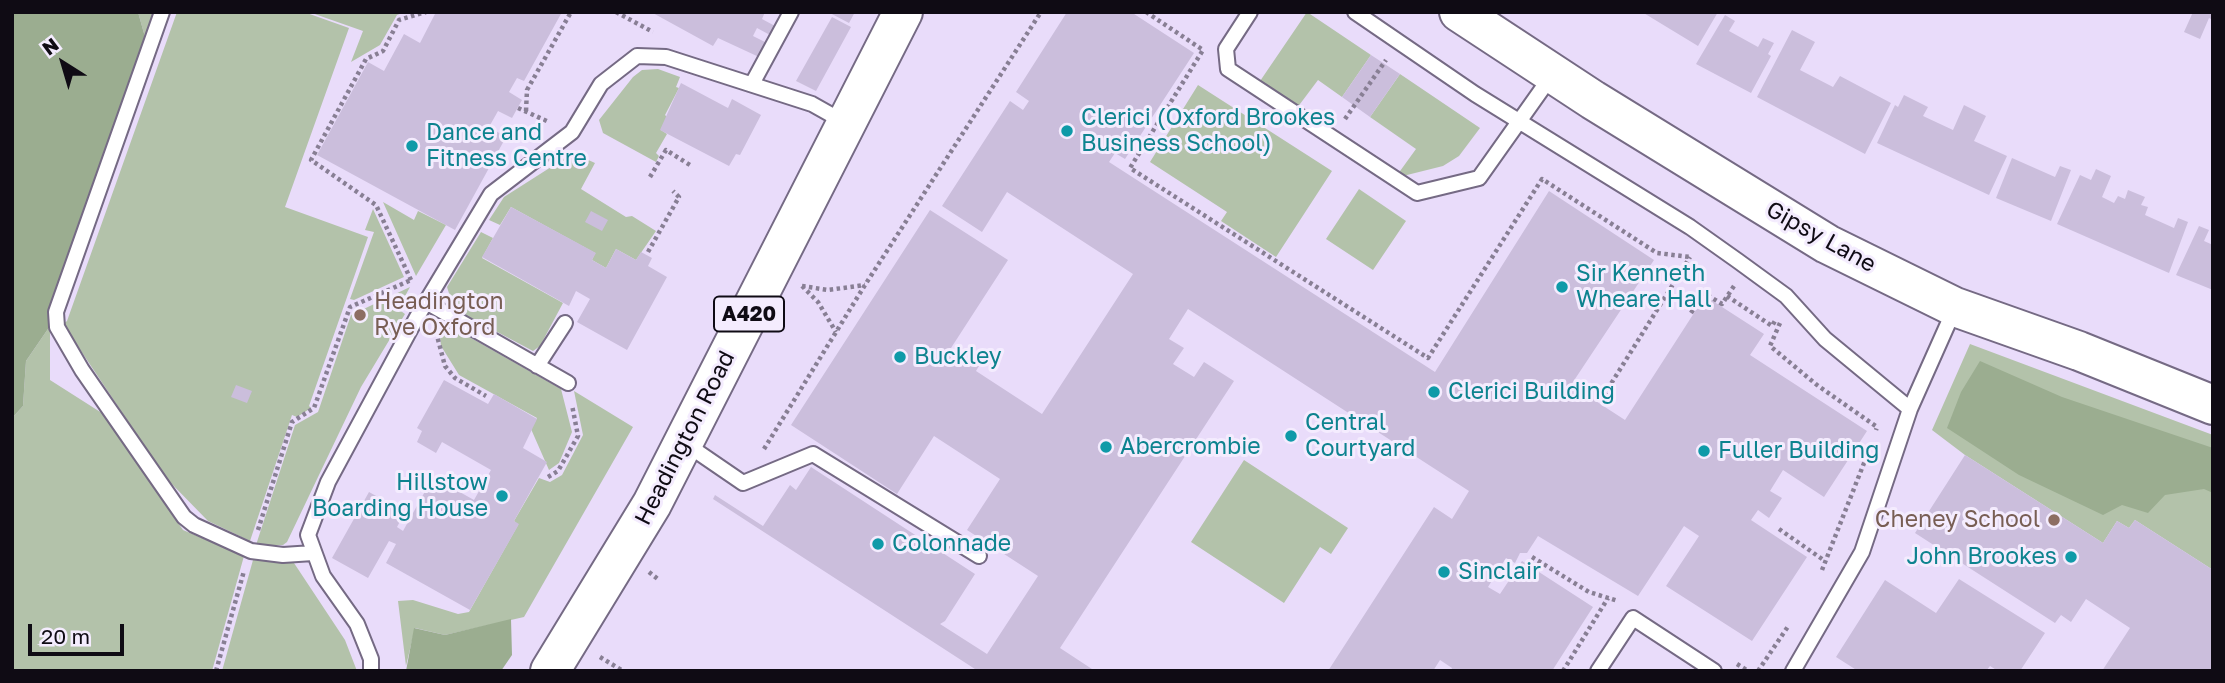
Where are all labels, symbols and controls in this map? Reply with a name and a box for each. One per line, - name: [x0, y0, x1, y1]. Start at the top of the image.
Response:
- north arrow: [28, 28, 98, 98]
- text: N: [37, 32, 63, 59]
- place label: Clerici (Oxford Brookes Business School): [1081, 104, 1335, 158]
- place label: Dance and Fitness Centre: [426, 119, 587, 173]
- marker: Clerici (Oxford Brookes Business School): [1059, 123, 1075, 139]
- marker: Dance and Fitness Centre: [404, 138, 420, 154]
- street label: Gipsy Lane: [1761, 196, 1881, 278]
- place label: Sir Kenneth Wheare Hall: [1576, 260, 1712, 314]
- marker: Sir Kenneth Wheare Hall: [1554, 279, 1570, 295]
- place label: Headington Rye Oxford: [374, 288, 504, 342]
- road number: A420: [714, 296, 784, 332]
- marker: Headington Rye Oxford: [352, 307, 368, 323]
- place label: Buckley: [914, 343, 1002, 371]
- street label: Headington Road: [629, 346, 741, 530]
- marker: Buckley: [892, 349, 908, 365]
- place label: Clerici Building: [1448, 378, 1615, 406]
- marker: Clerici Building: [1426, 384, 1442, 400]
- place label: Central Courtyard: [1305, 409, 1416, 463]
- marker: Central Courtyard: [1283, 428, 1299, 444]
- place label: Abercrombie: [1120, 433, 1261, 461]
- place label: Fuller Building: [1718, 437, 1879, 465]
- marker: Abercrombie: [1098, 439, 1114, 455]
- marker: Fuller Building: [1696, 443, 1712, 459]
- place label: Hillstow Boarding House: [312, 469, 488, 523]
- marker: Hillstow Boarding House: [494, 488, 510, 504]
- place label: Cheney School: [1875, 506, 2040, 534]
- marker: Cheney School: [2046, 512, 2062, 528]
- place label: Colonnade: [892, 530, 1011, 558]
- marker: Colonnade: [870, 536, 886, 552]
- place label: John Brookes: [1907, 543, 2057, 571]
- marker: John Brookes: [2063, 549, 2079, 565]
- place label: Sinclair: [1458, 558, 1541, 586]
- marker: Sinclair: [1436, 564, 1452, 580]
- scale bar: [32, 610, 128, 654]
- text: 20 m: [41, 623, 90, 649]

